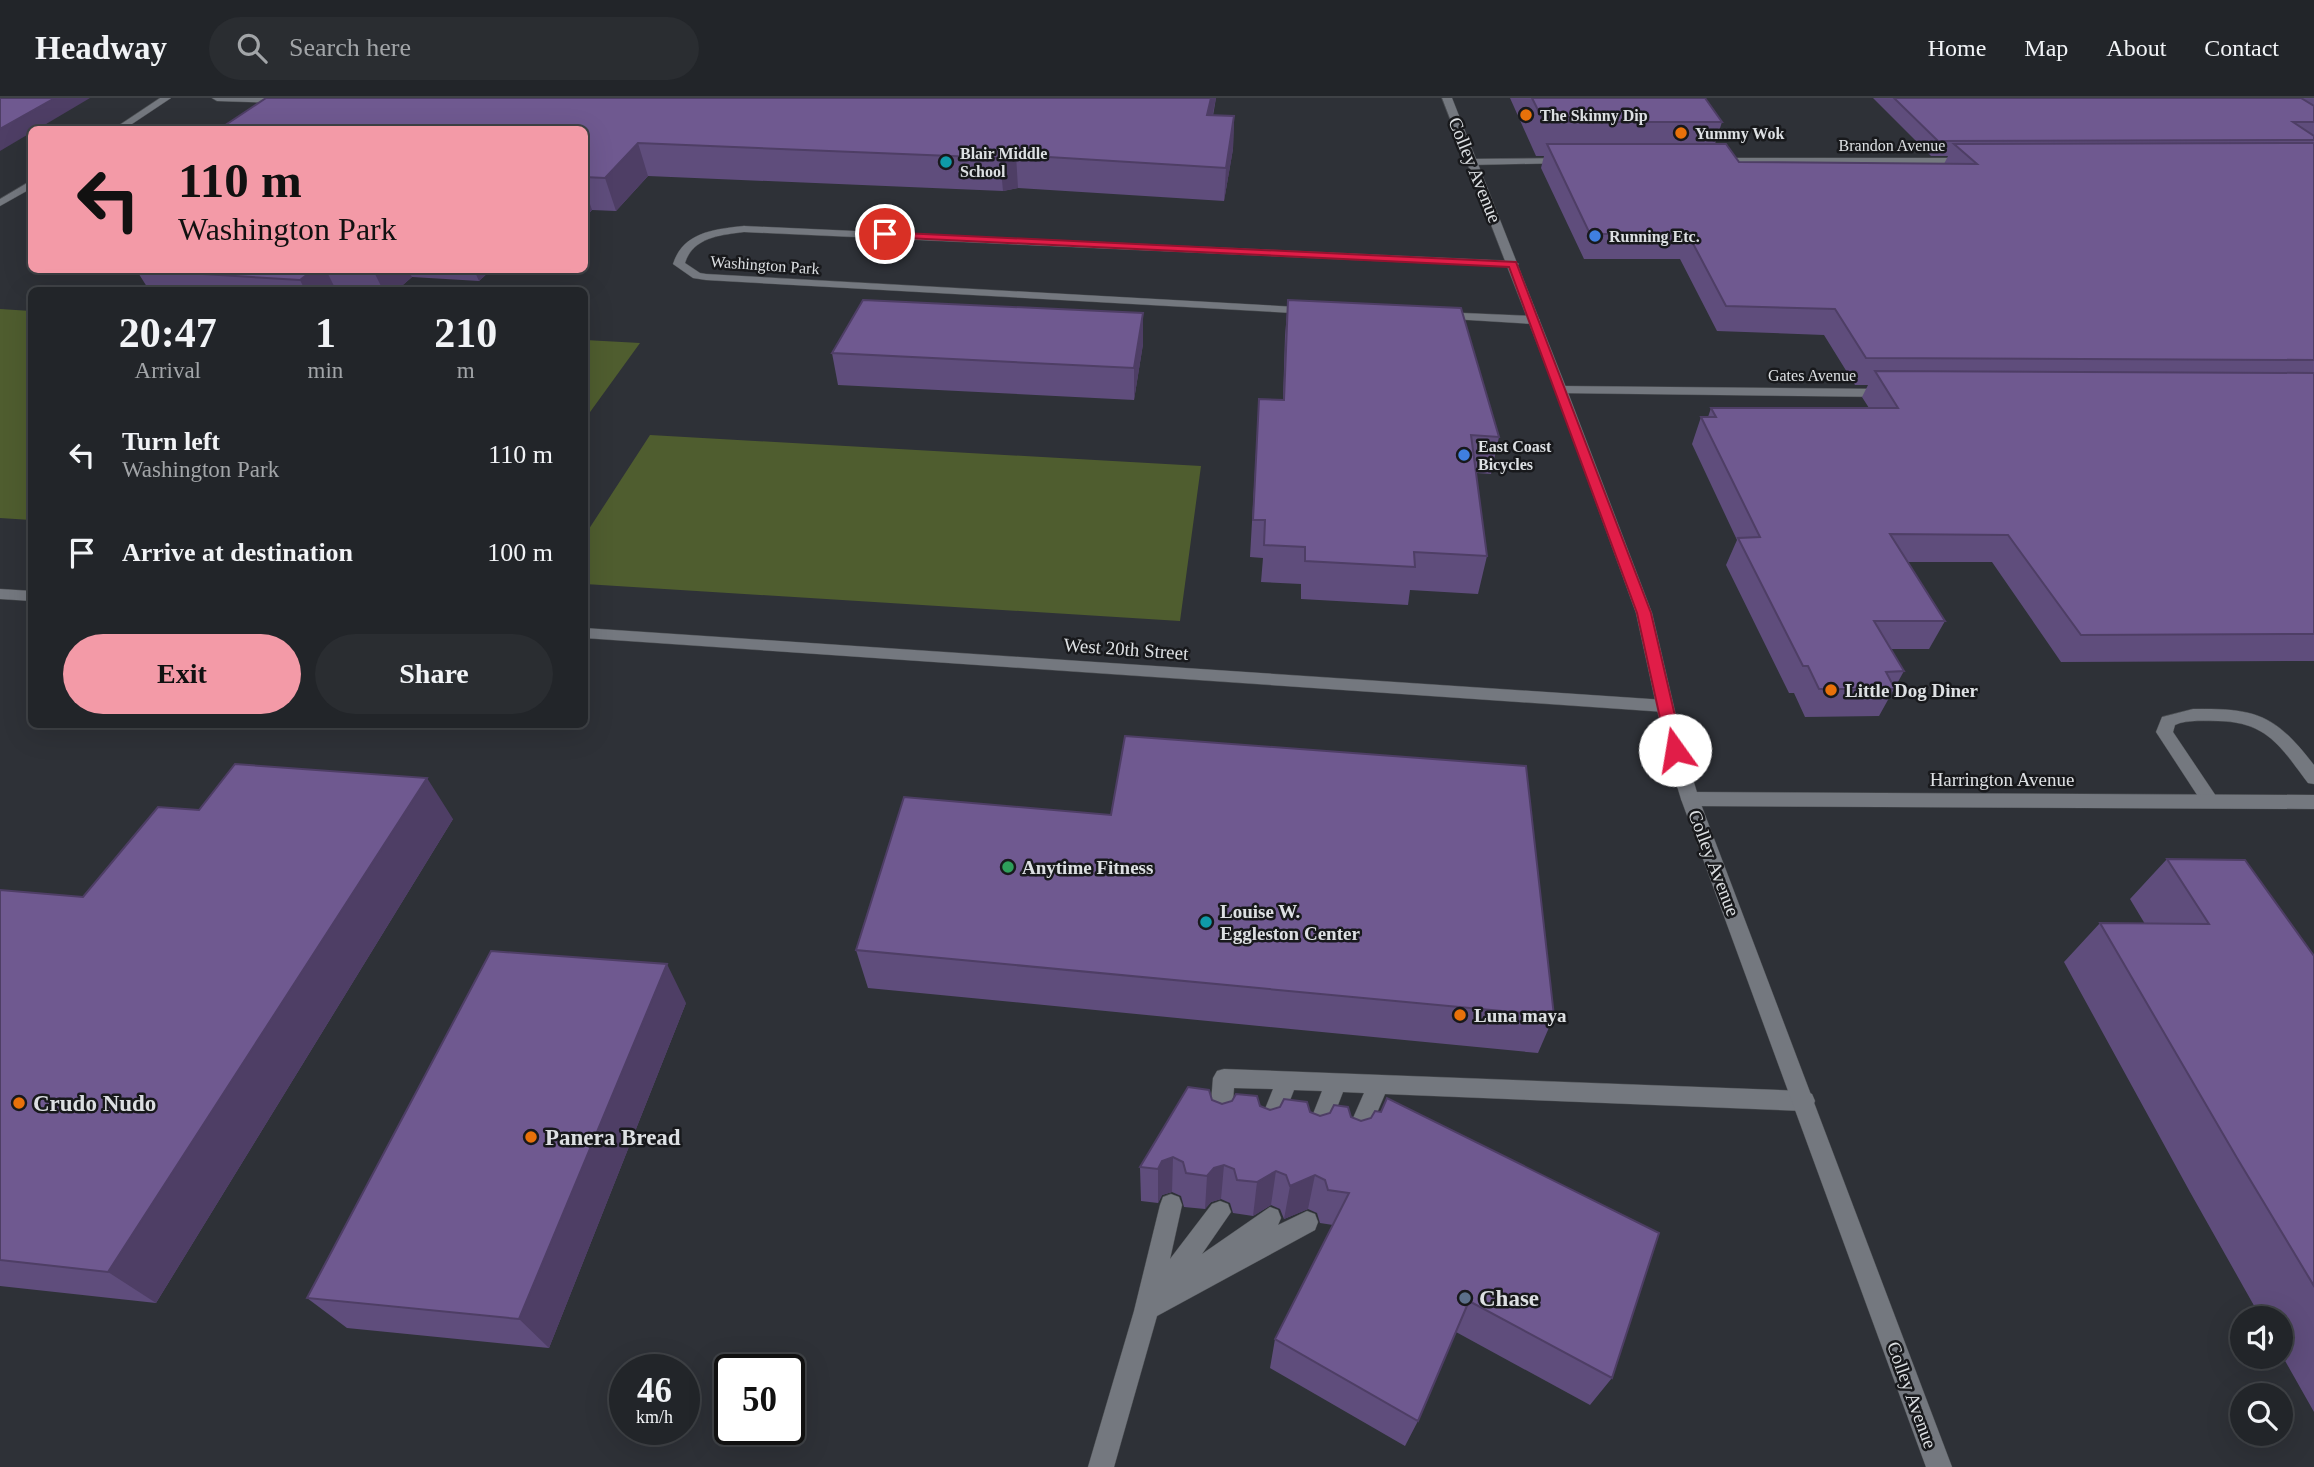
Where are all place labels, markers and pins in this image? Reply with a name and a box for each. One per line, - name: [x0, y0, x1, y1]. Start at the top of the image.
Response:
- marker: The Skinny Dip: [1518, 107, 1534, 123]
- place label: The Skinny Dip: [1540, 107, 1648, 125]
- marker: Yummy Wok: [1673, 125, 1689, 141]
- place label: Yummy Wok: [1695, 125, 1784, 143]
- place label: Blair Middle School: [960, 145, 1047, 180]
- marker: Blair Middle School: [938, 154, 954, 170]
- pin: [855, 204, 915, 264]
- marker: Running Etc.: [1587, 228, 1603, 244]
- place label: Running Etc.: [1609, 228, 1700, 246]
- place label: East Coast Bicycles: [1478, 438, 1552, 474]
- marker: East Coast Bicycles: [1456, 447, 1472, 463]
- place label: Little Dog Diner: [1845, 680, 1979, 701]
- marker: Little Dog Diner: [1823, 682, 1839, 698]
- place label: Anytime Fitness: [1022, 857, 1153, 878]
- marker: Anytime Fitness: [1000, 859, 1016, 875]
- place label: Louise W. Eggleston Center: [1220, 901, 1360, 944]
- marker: Louise W. Eggleston Center: [1198, 914, 1214, 930]
- place label: Luna maya: [1474, 1005, 1567, 1026]
- marker: Luna maya: [1452, 1007, 1468, 1023]
- place label: Crudo Nudo: [33, 1091, 156, 1116]
- marker: Crudo Nudo: [11, 1095, 27, 1111]
- place label: Panera Bread: [545, 1125, 681, 1150]
- marker: Panera Bread: [523, 1129, 539, 1145]
- place label: Chase: [1479, 1286, 1539, 1311]
- marker: Chase: [1457, 1290, 1473, 1306]

